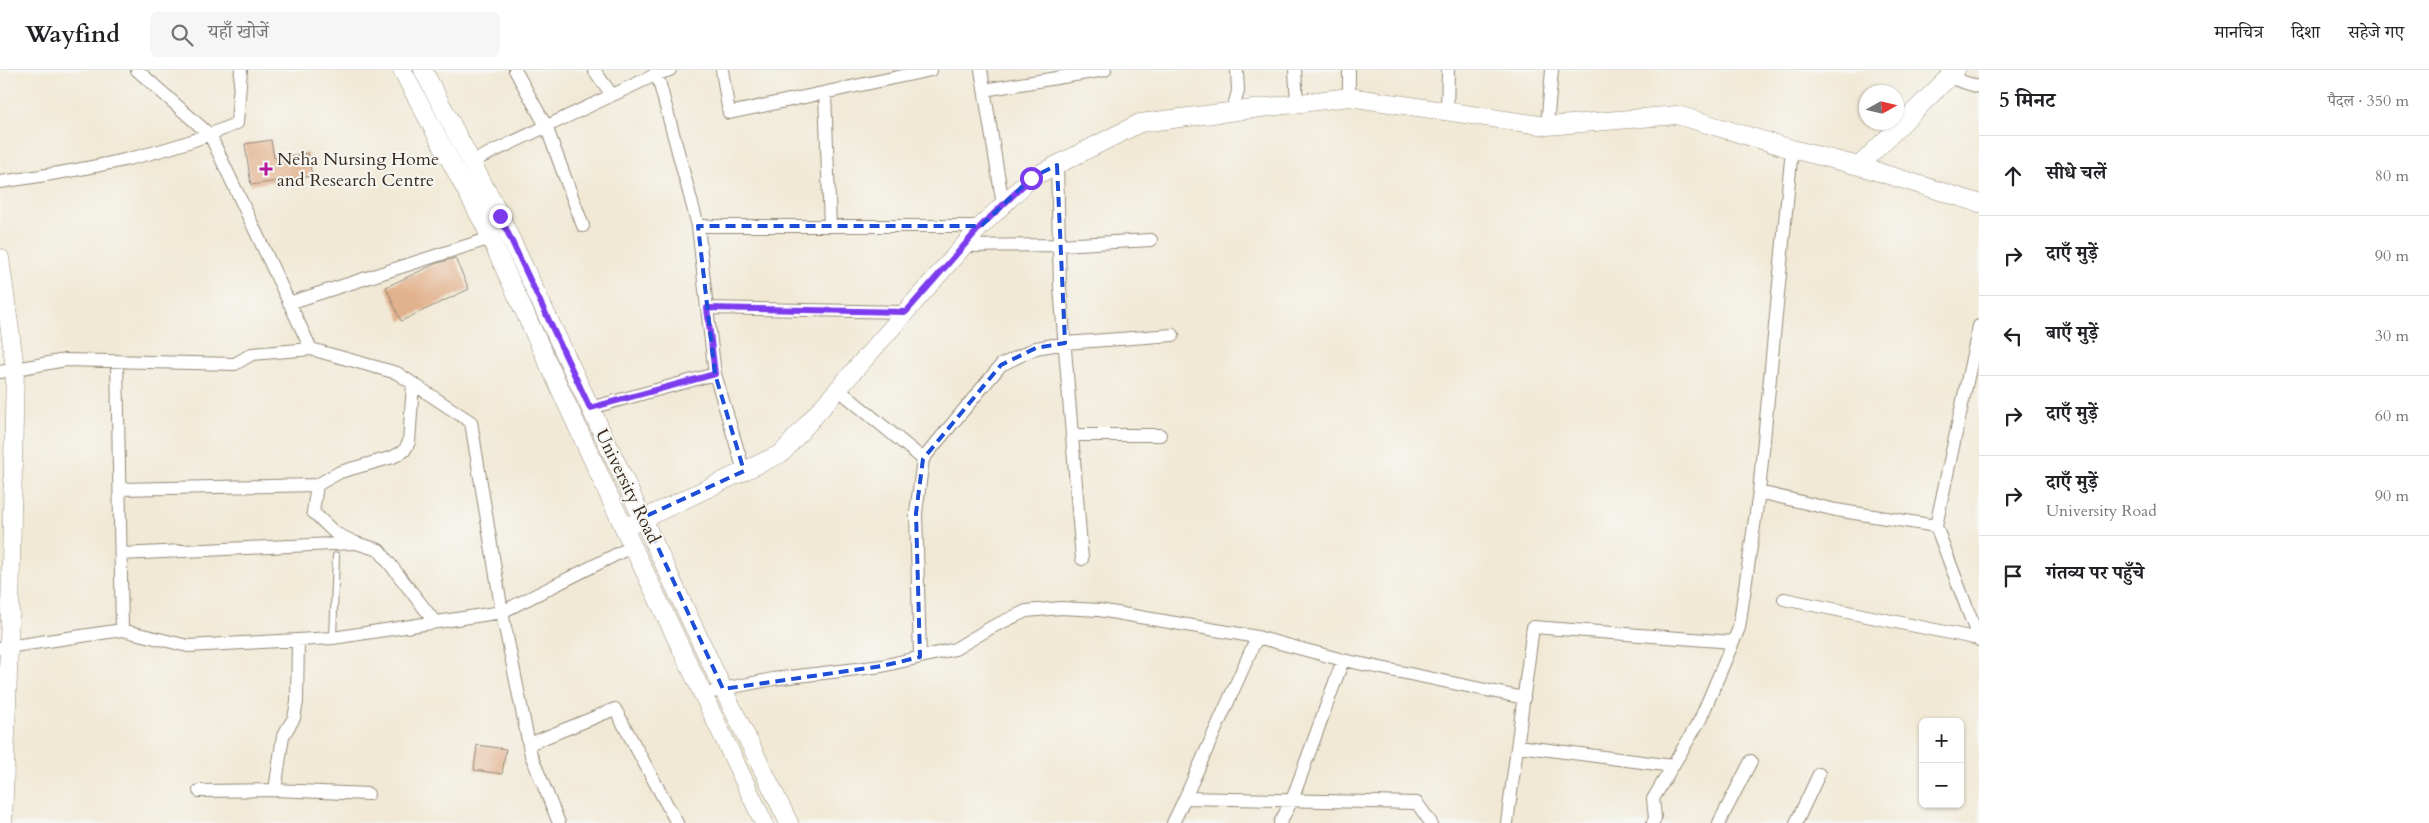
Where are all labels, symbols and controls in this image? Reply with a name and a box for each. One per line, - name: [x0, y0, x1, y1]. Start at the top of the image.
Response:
- search box: [150, 12, 500, 57]
- text: Wayfind: [25, 18, 120, 51]
- text: यहाँ खोजें: [208, 19, 269, 45]
- text: मानचित्र: [2215, 20, 2263, 45]
- text: दिशा: [2291, 20, 2320, 45]
- text: सहेजे गए: [2348, 20, 2404, 45]
- icon: search: [168, 21, 196, 49]
- north arrow: [1859, 85, 1904, 130]
- text: 5 मिनट: [1999, 86, 2055, 115]
- text: पैदल · 350 m: [2328, 90, 2409, 112]
- place label: Neha Nursing Home and Research Centre: [277, 147, 439, 193]
- text: सीधे चलें: [2046, 160, 2106, 186]
- marker: Neha Nursing Home and Research Centre: [259, 162, 273, 176]
- icon: ahead: [1999, 162, 2027, 190]
- text: 80 m: [2375, 165, 2409, 187]
- route start: [1020, 167, 1043, 190]
- route end: [489, 205, 512, 228]
- text: दाएँ मुड़ें: [2046, 240, 2098, 266]
- icon: right: [1999, 242, 2027, 270]
- text: 90 m: [2375, 245, 2409, 267]
- text: बाएँ मुड़ें: [2046, 320, 2098, 346]
- icon: left: [1999, 322, 2027, 350]
- text: 30 m: [2375, 325, 2409, 347]
- text: दाएँ मुड़ें: [2046, 400, 2098, 426]
- icon: right: [1999, 402, 2027, 430]
- text: 60 m: [2375, 405, 2409, 427]
- street label: University Road: [589, 425, 666, 548]
- text: दाएँ मुड़ें: [2046, 469, 2098, 495]
- icon: right: [1999, 482, 2027, 510]
- text: 90 m: [2375, 485, 2409, 507]
- text: University Road: [2046, 500, 2157, 522]
- text: गंतव्य पर पहुँचे: [2046, 560, 2144, 586]
- icon: arrive: [1999, 562, 2027, 590]
- map controls: [1919, 718, 1964, 808]
- button: +: [1919, 718, 1964, 763]
- button: −: [1919, 763, 1964, 808]

